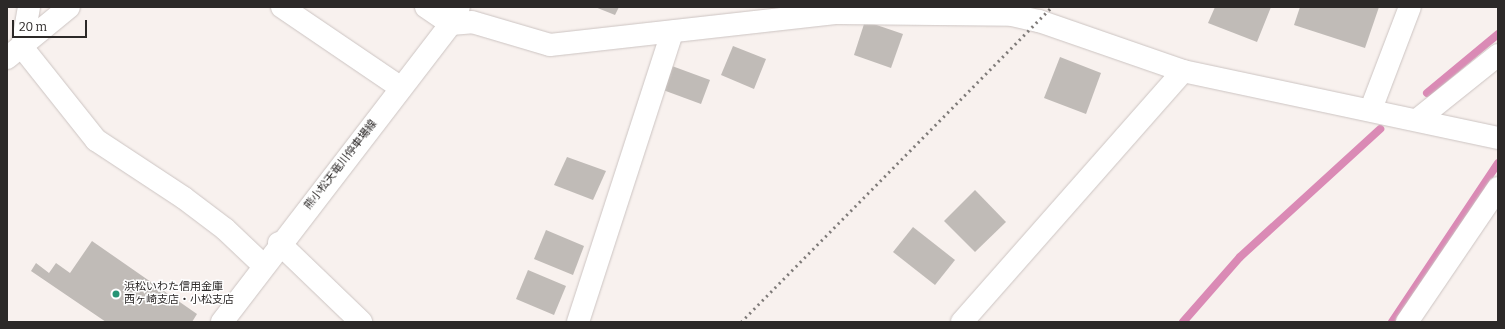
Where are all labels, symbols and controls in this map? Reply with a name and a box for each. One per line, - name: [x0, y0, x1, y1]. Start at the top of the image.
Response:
- scale bar: [14, 12, 89, 38]
- text: 20 m: [19, 20, 47, 34]
- street label: 熊小松天竜川停車場線: [302, 118, 380, 212]
- place label: 浜松いわた信用金庫 西ヶ崎支店・小松支店: [124, 281, 234, 307]
- marker: 浜松いわた信用金庫 西ヶ崎支店・小松支店: [111, 289, 121, 299]

